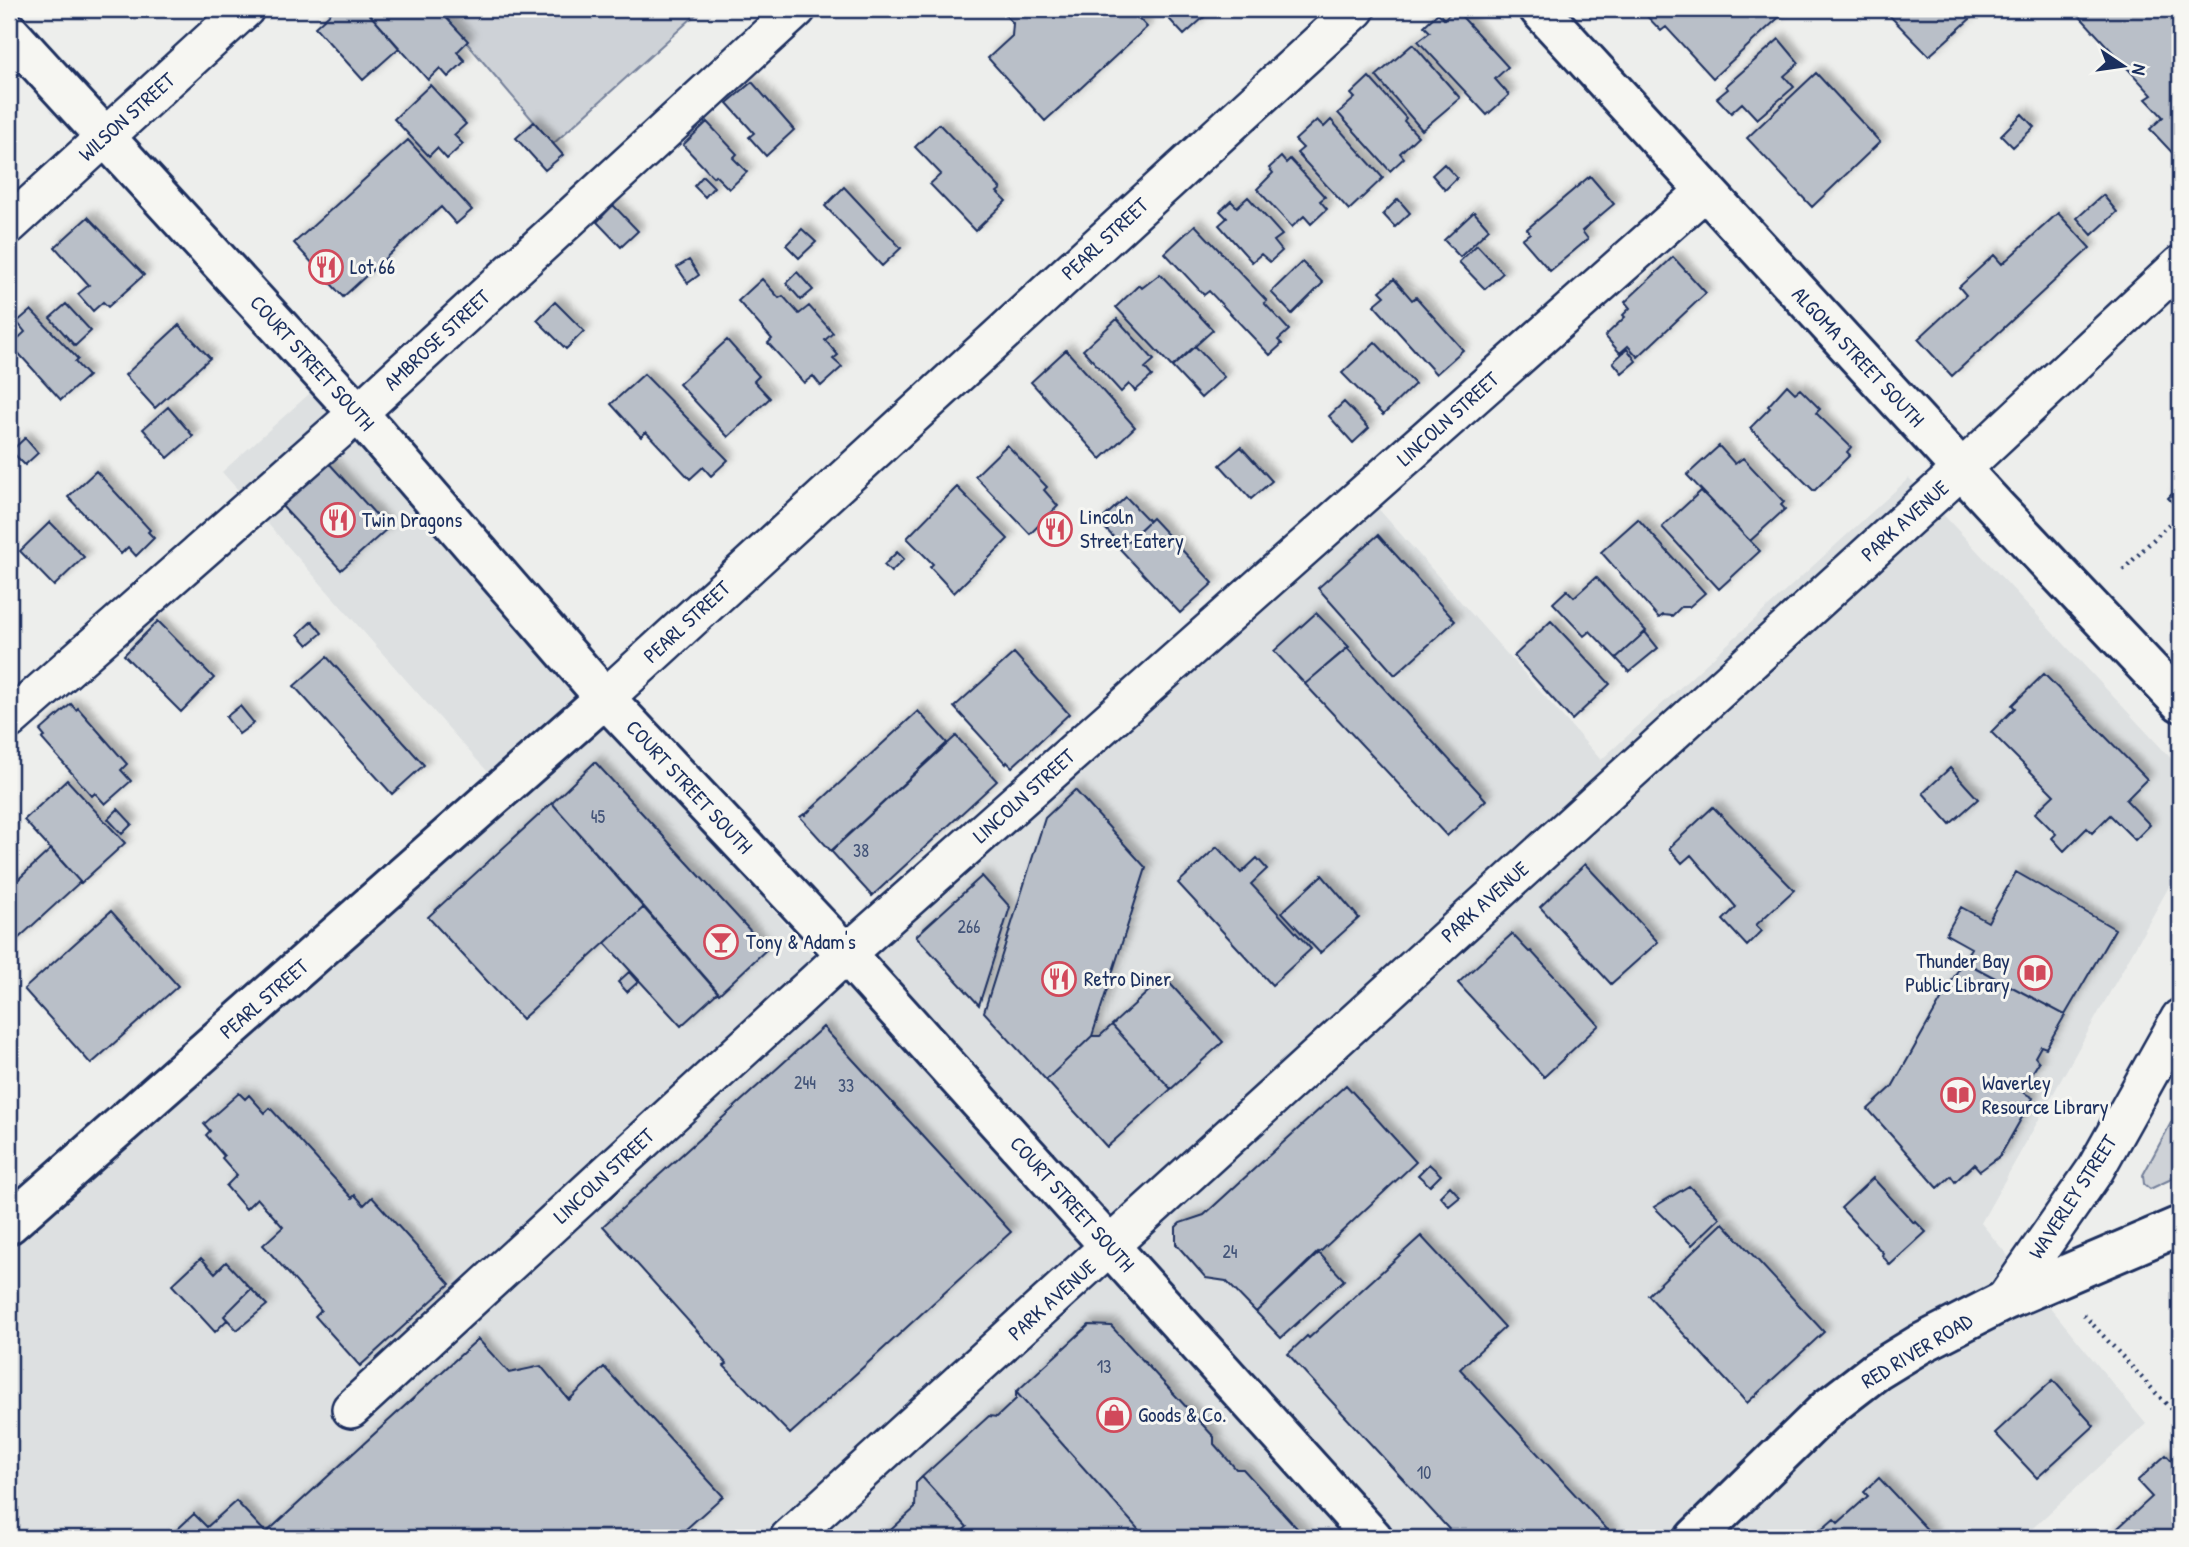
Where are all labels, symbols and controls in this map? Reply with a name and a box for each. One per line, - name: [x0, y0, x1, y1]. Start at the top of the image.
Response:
- north arrow: [2088, 32, 2158, 102]
- text: N: [2126, 62, 2153, 78]
- street label: WILSON STREET: [72, 65, 182, 168]
- street label: PEARL STREET: [1055, 190, 1155, 286]
- restaurant icon: Lot 66: [307, 248, 345, 286]
- place label: Lot 66: [350, 252, 395, 281]
- street label: ALGOMA STREET SOUTH: [1786, 280, 1931, 433]
- street label: AMBROSE STREET: [377, 282, 497, 397]
- street label: COURT STREET SOUTH: [243, 288, 381, 437]
- street label: LINCOLN STREET: [1390, 364, 1506, 472]
- street label: PARK AVENUE: [1854, 473, 1955, 568]
- restaurant icon: Twin Dragons: [319, 501, 357, 539]
- place label: Lincoln Street Eatery: [1080, 502, 1184, 555]
- place label: Twin Dragons: [362, 505, 462, 534]
- restaurant icon: Lincoln Street Eatery: [1036, 510, 1074, 548]
- street label: PEARL STREET: [637, 573, 737, 669]
- street label: COURT STREET SOUTH: [620, 713, 759, 860]
- street label: LINCOLN STREET: [966, 741, 1082, 849]
- house number: 45: [591, 804, 606, 829]
- house number: 38: [853, 838, 869, 863]
- street label: PARK AVENUE: [1434, 854, 1535, 949]
- house number: 266: [958, 914, 980, 939]
- bar icon: Tony & Adam's: [702, 923, 740, 961]
- place label: Tony & Adam's: [746, 927, 856, 956]
- place label: Thunder Bay Public Library: [1905, 946, 2010, 999]
- street label: PEARL STREET: [213, 951, 315, 1045]
- library icon: Thunder Bay Public Library: [2016, 954, 2054, 992]
- restaurant icon: Retro Diner: [1040, 960, 1078, 998]
- place label: Retro Diner: [1084, 964, 1171, 993]
- place label: Waverley Resource Library: [1982, 1068, 2109, 1121]
- house number: 244: [794, 1070, 816, 1095]
- house number: 33: [838, 1073, 854, 1098]
- library icon: Waverley Resource Library: [1939, 1076, 1977, 1114]
- street label: LINCOLN STREET: [547, 1120, 661, 1230]
- street label: WAVERLEY STREET: [2022, 1128, 2124, 1264]
- street label: COURT STREET SOUTH: [1003, 1129, 1141, 1278]
- house number: 24: [1222, 1239, 1238, 1264]
- street label: PARK AVENUE: [1001, 1252, 1102, 1347]
- street label: RED RIVER ROAD: [1856, 1306, 1978, 1395]
- house number: 13: [1097, 1354, 1111, 1379]
- shop icon: Goods & Co.: [1095, 1396, 1133, 1434]
- place label: Goods & Co.: [1138, 1400, 1227, 1429]
- house number: 10: [1417, 1460, 1431, 1485]

